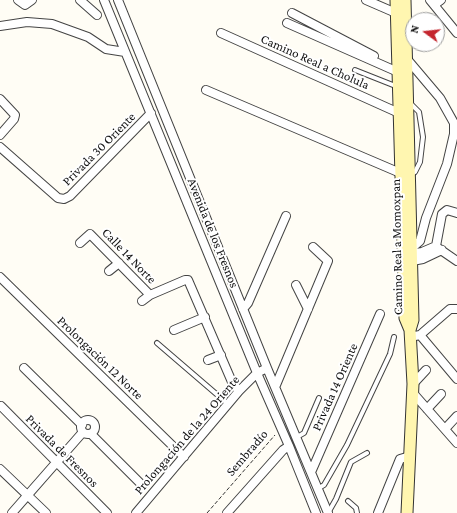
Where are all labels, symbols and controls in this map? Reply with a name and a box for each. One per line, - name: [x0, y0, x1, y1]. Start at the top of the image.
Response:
- north arrow: [405, 12, 445, 52]
- text: N: [408, 24, 421, 34]
- street label: Camino Real a Cholula: [258, 31, 372, 93]
- street label: Privada 30 Oriente: [59, 109, 139, 189]
- street label: Avenida de los Fresnos: [184, 176, 242, 290]
- street label: Camino Real a Momoxpan: [388, 179, 406, 315]
- street label: Calle 14 Norte: [99, 225, 159, 287]
- street label: Prolongación 12 Norte: [54, 313, 146, 403]
- street label: Privada 14 Oriente: [309, 341, 361, 433]
- street label: Prolongación de la 24 Oriente: [131, 372, 243, 498]
- street label: Privada de Fresnos: [22, 411, 102, 491]
- street label: Sembradío: [223, 427, 271, 479]

